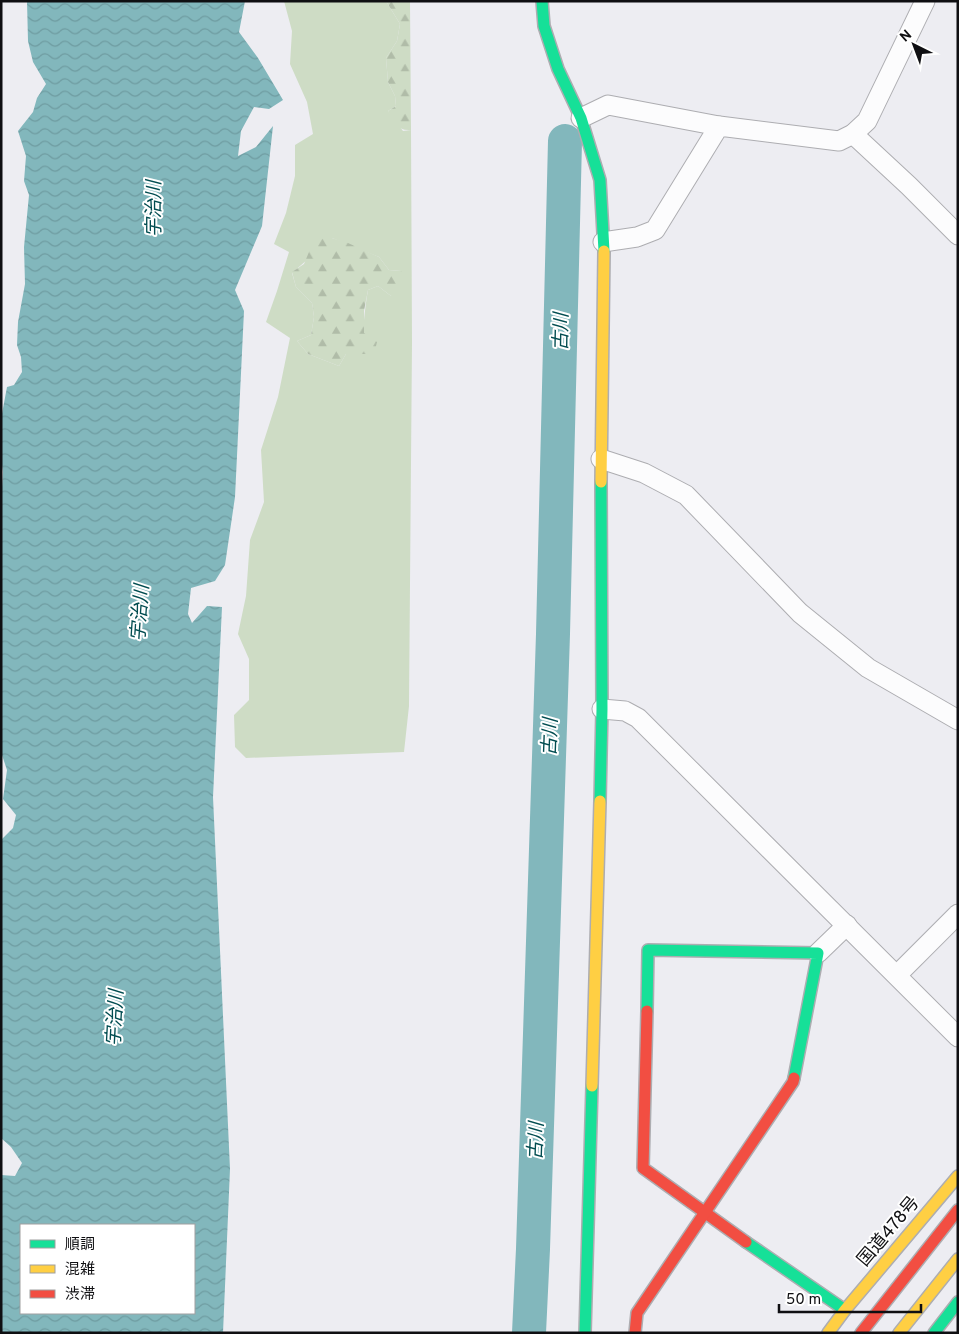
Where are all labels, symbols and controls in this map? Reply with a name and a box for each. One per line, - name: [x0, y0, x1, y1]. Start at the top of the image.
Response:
- north arrow: [889, 20, 939, 70]
- text: N: [897, 27, 916, 46]
- water label: 宇治川: [143, 179, 167, 238]
- water label: 古川: [550, 311, 574, 351]
- water label: 宇治川: [127, 582, 155, 642]
- water label: 古川: [538, 716, 564, 756]
- water label: 宇治川: [103, 987, 130, 1047]
- water label: 古川: [524, 1120, 550, 1160]
- street label: 国道478号: [853, 1192, 925, 1272]
- legend: [20, 1224, 195, 1314]
- text: 順調: [65, 1236, 95, 1255]
- text: 混雑: [65, 1261, 95, 1280]
- scale bar: [779, 1282, 922, 1314]
- text: 渋滞: [65, 1286, 95, 1305]
- text: 50 m: [786, 1291, 821, 1310]

